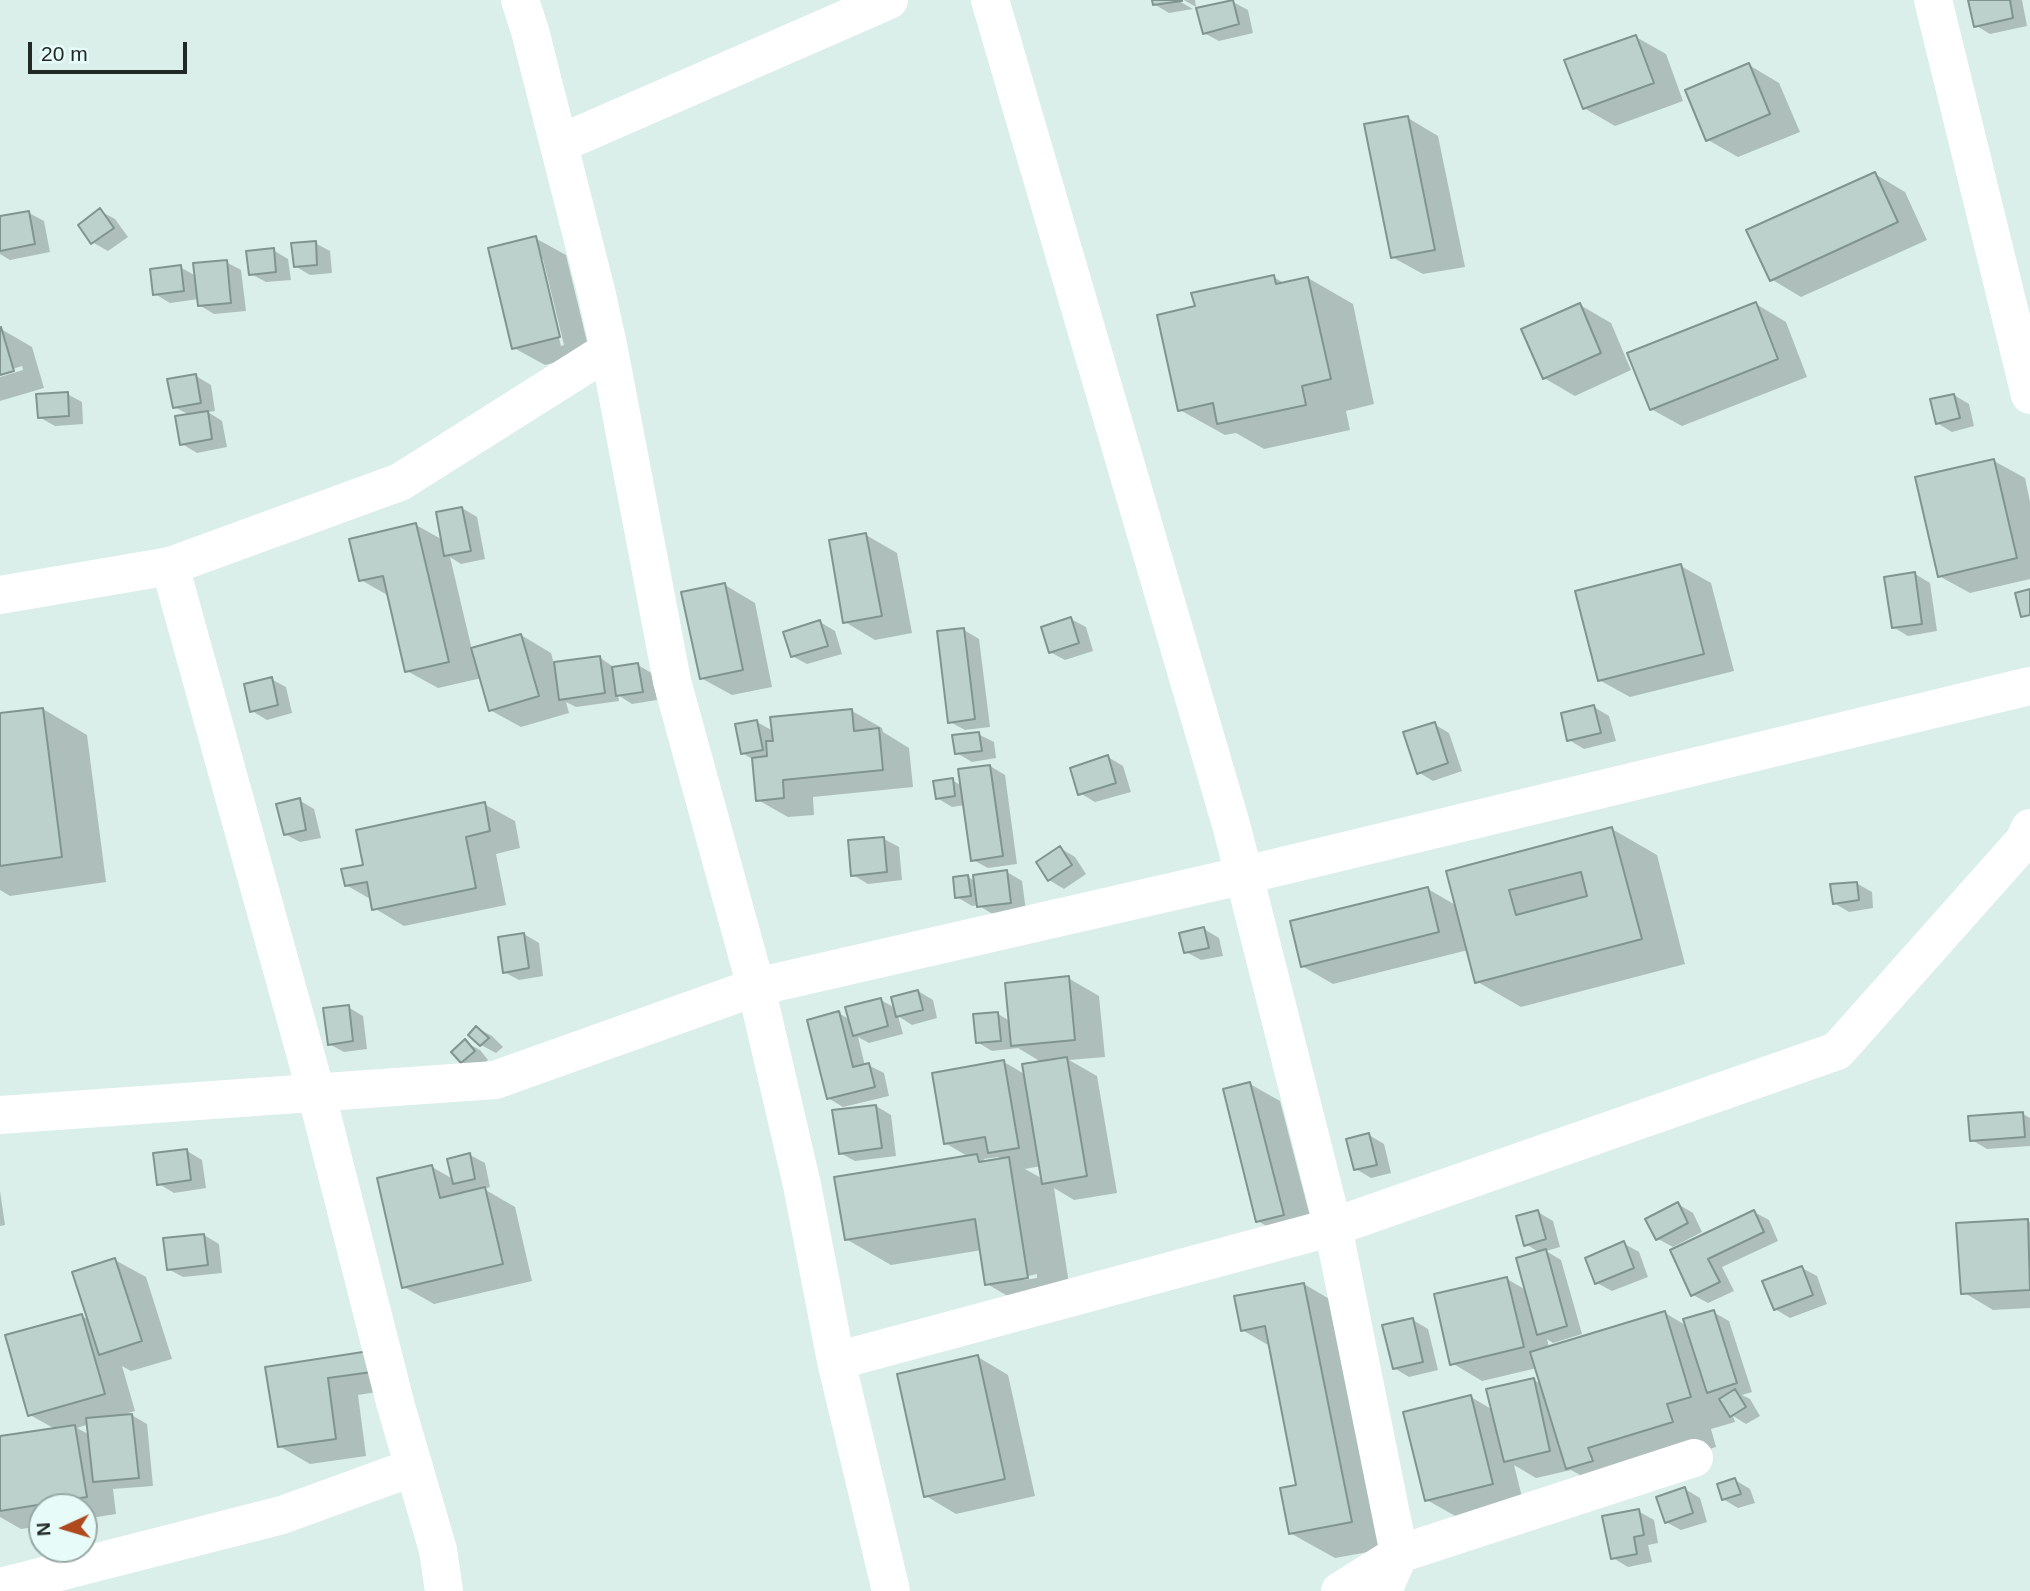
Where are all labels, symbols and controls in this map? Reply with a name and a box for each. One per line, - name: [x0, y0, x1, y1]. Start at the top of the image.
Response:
- scale bar: [32, 28, 191, 72]
- text: 20 m: [41, 42, 88, 65]
- north arrow: [28, 1493, 98, 1563]
- text: N: [33, 1522, 55, 1537]

